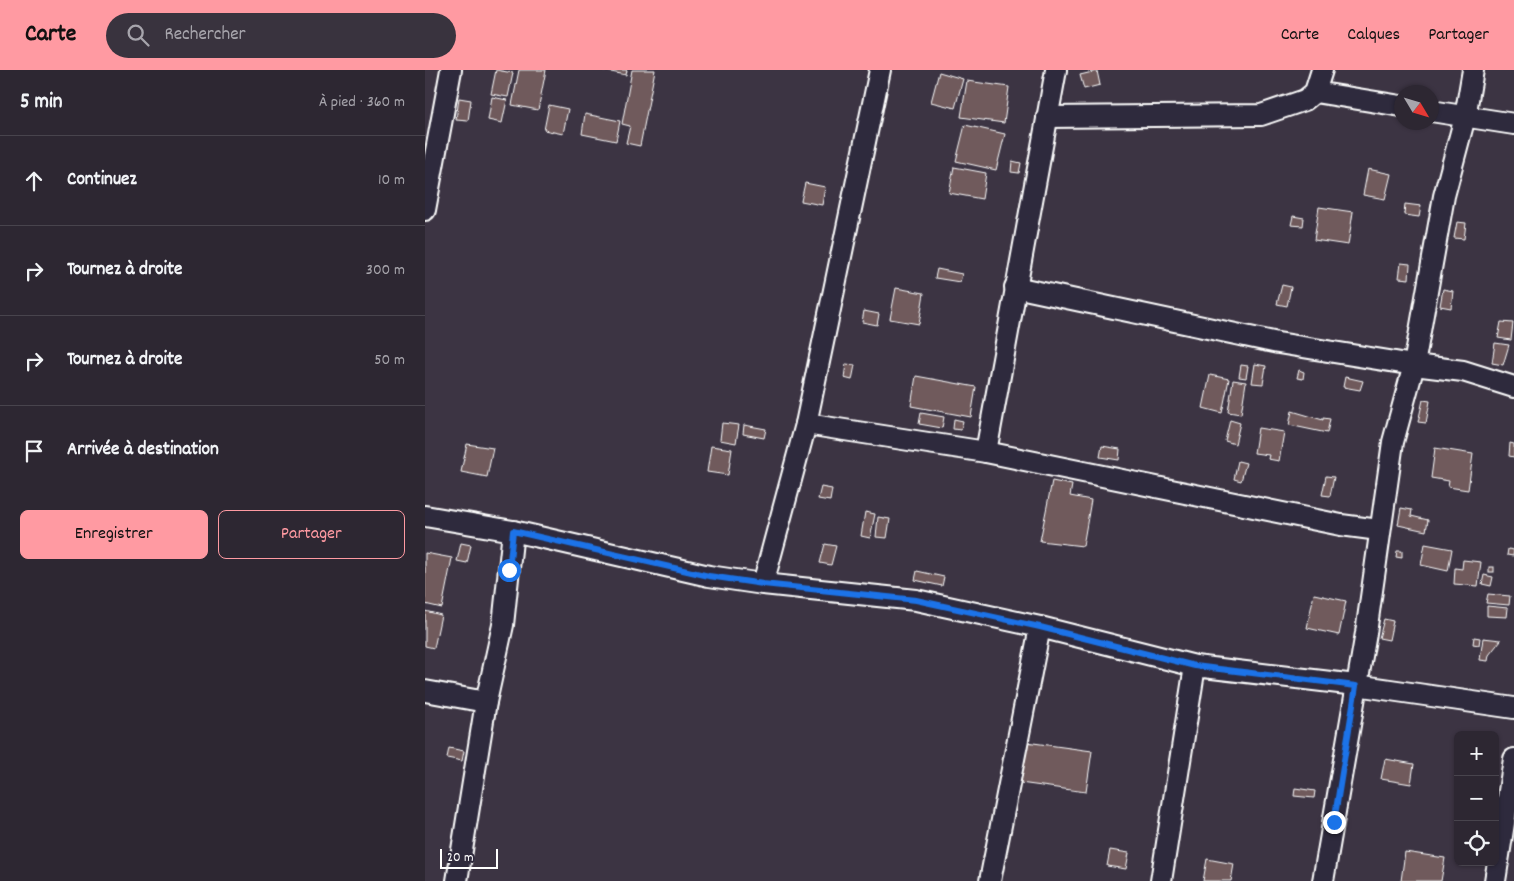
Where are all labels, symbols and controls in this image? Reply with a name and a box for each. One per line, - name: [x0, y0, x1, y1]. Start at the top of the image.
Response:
- search box: [106, 13, 456, 58]
- text: Carte: [25, 18, 76, 52]
- icon: search: [124, 21, 152, 49]
- text: Rechercher: [164, 22, 246, 49]
- text: Carte: [1281, 23, 1319, 48]
- text: Calques: [1347, 23, 1400, 48]
- text: Partager: [1428, 23, 1489, 48]
- north arrow: [1394, 85, 1439, 130]
- text: 5 min: [20, 88, 63, 118]
- text: À pied · 360 m: [319, 91, 405, 114]
- icon: ahead: [20, 167, 48, 195]
- text: Continuez: [67, 167, 137, 194]
- text: 10 m: [378, 169, 405, 192]
- icon: right: [20, 257, 48, 285]
- text: Tournez à droite: [67, 257, 182, 284]
- text: 300 m: [366, 259, 405, 282]
- icon: right: [20, 347, 48, 375]
- text: Tournez à droite: [67, 347, 182, 374]
- text: 50 m: [374, 349, 405, 372]
- icon: arrive: [20, 437, 48, 465]
- text: Arrivée à destination: [67, 437, 219, 464]
- button: Enregistrer: [20, 510, 208, 559]
- button: Partager: [218, 510, 405, 559]
- route start: [498, 559, 521, 582]
- map controls: [1454, 731, 1499, 866]
- button: +: [1454, 731, 1499, 776]
- button: −: [1454, 776, 1499, 821]
- route end: [1323, 811, 1346, 834]
- button: locate: [1454, 821, 1499, 866]
- scale bar: [440, 846, 497, 869]
- text: 20 m: [447, 848, 474, 868]

